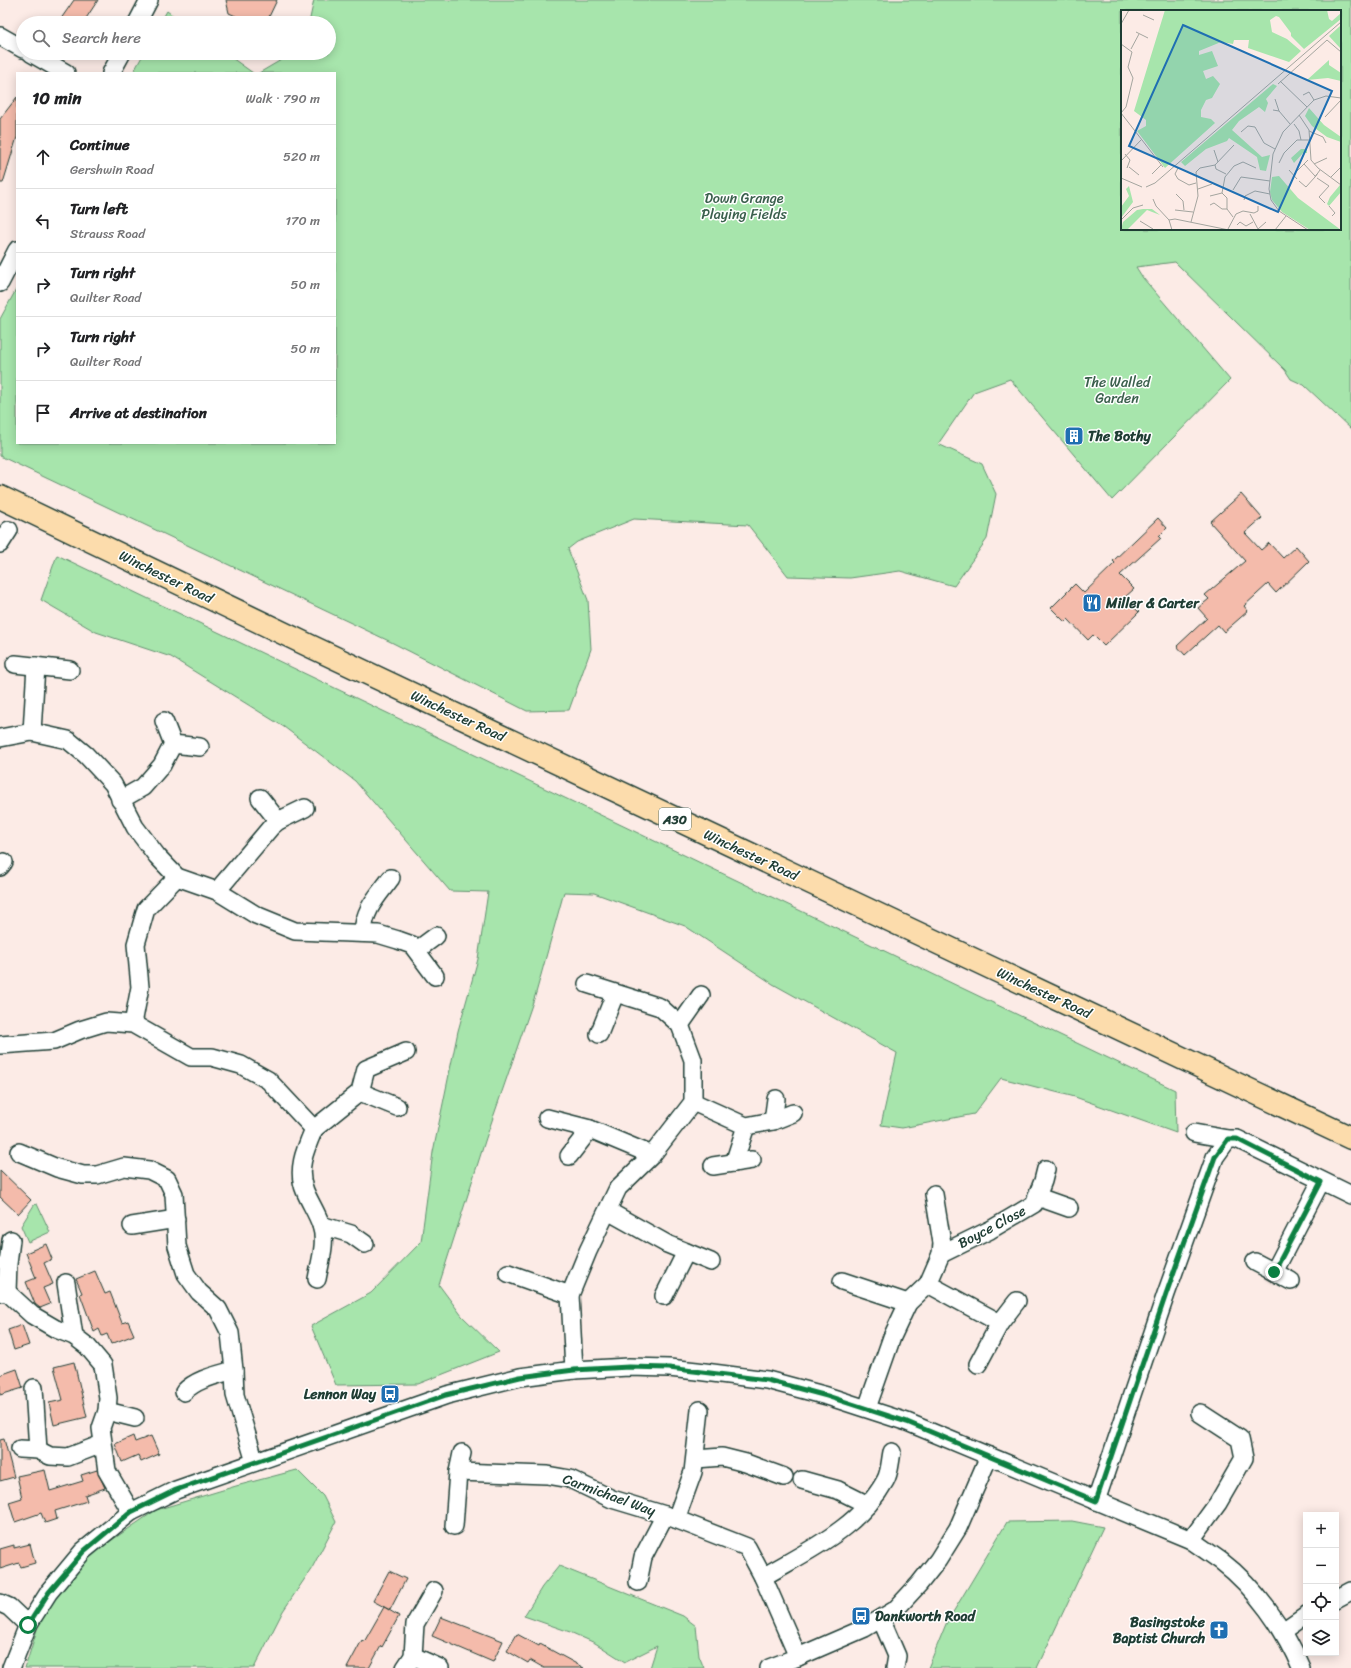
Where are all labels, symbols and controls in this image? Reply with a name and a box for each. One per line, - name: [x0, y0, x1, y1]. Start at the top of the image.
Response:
- inset map: [1121, 10, 1341, 230]
- search box: [16, 16, 336, 60]
- text: Search here: [62, 25, 141, 51]
- icon: search: [30, 27, 52, 49]
- text: 10 min: [32, 83, 81, 113]
- text: Walk · 790 m: [246, 87, 320, 110]
- text: Continue: [70, 132, 130, 158]
- text: 520 m: [283, 145, 320, 168]
- icon: ahead: [32, 146, 54, 168]
- text: Gershwin Road: [70, 158, 154, 181]
- park label: Down Grange Playing Fields: [701, 186, 787, 227]
- text: Turn left: [70, 196, 128, 222]
- text: 170 m: [285, 209, 320, 232]
- icon: left: [32, 210, 54, 232]
- text: Strauss Road: [70, 222, 145, 245]
- text: Turn right: [70, 260, 135, 286]
- text: 50 m: [290, 273, 320, 296]
- icon: right: [32, 274, 54, 296]
- text: Quilter Road: [70, 286, 141, 309]
- text: Turn right: [70, 324, 135, 350]
- text: 50 m: [290, 337, 320, 360]
- icon: right: [32, 338, 54, 360]
- text: Quilter Road: [70, 350, 141, 373]
- park label: The Walled Garden: [1084, 370, 1152, 411]
- text: Arrive at destination: [70, 400, 207, 426]
- icon: arrive: [32, 402, 54, 424]
- place label: The Bothy: [1088, 424, 1151, 449]
- building icon: The Bothy: [1063, 425, 1085, 447]
- street label: Winchester Road: [114, 543, 219, 611]
- place label: Miller & Carter: [1105, 591, 1200, 616]
- restaurant icon: Miller & Carter: [1081, 592, 1103, 614]
- street label: Winchester Road: [406, 683, 511, 750]
- road number: A30: [659, 808, 691, 830]
- street label: Winchester Road: [699, 822, 804, 889]
- street label: Winchester Road: [992, 960, 1097, 1027]
- street label: Boyce Close: [953, 1199, 1031, 1255]
- route end: [1265, 1263, 1283, 1281]
- place label: Lennon Way: [304, 1382, 377, 1407]
- bus stop icon: Lennon Way: [379, 1383, 401, 1405]
- street label: Carmichael Way: [559, 1467, 660, 1524]
- map controls: [1303, 1512, 1339, 1656]
- button: +: [1303, 1512, 1339, 1548]
- button: −: [1303, 1548, 1339, 1584]
- button: locate: [1303, 1584, 1339, 1620]
- place label: Dankworth Road: [875, 1604, 976, 1629]
- bus stop icon: Dankworth Road: [850, 1605, 872, 1627]
- place label: Basingstoke Baptist Church: [1113, 1610, 1206, 1651]
- route start: [19, 1616, 37, 1634]
- church icon: Basingstoke Baptist Church: [1208, 1619, 1230, 1641]
- button: layers: [1303, 1620, 1339, 1656]

